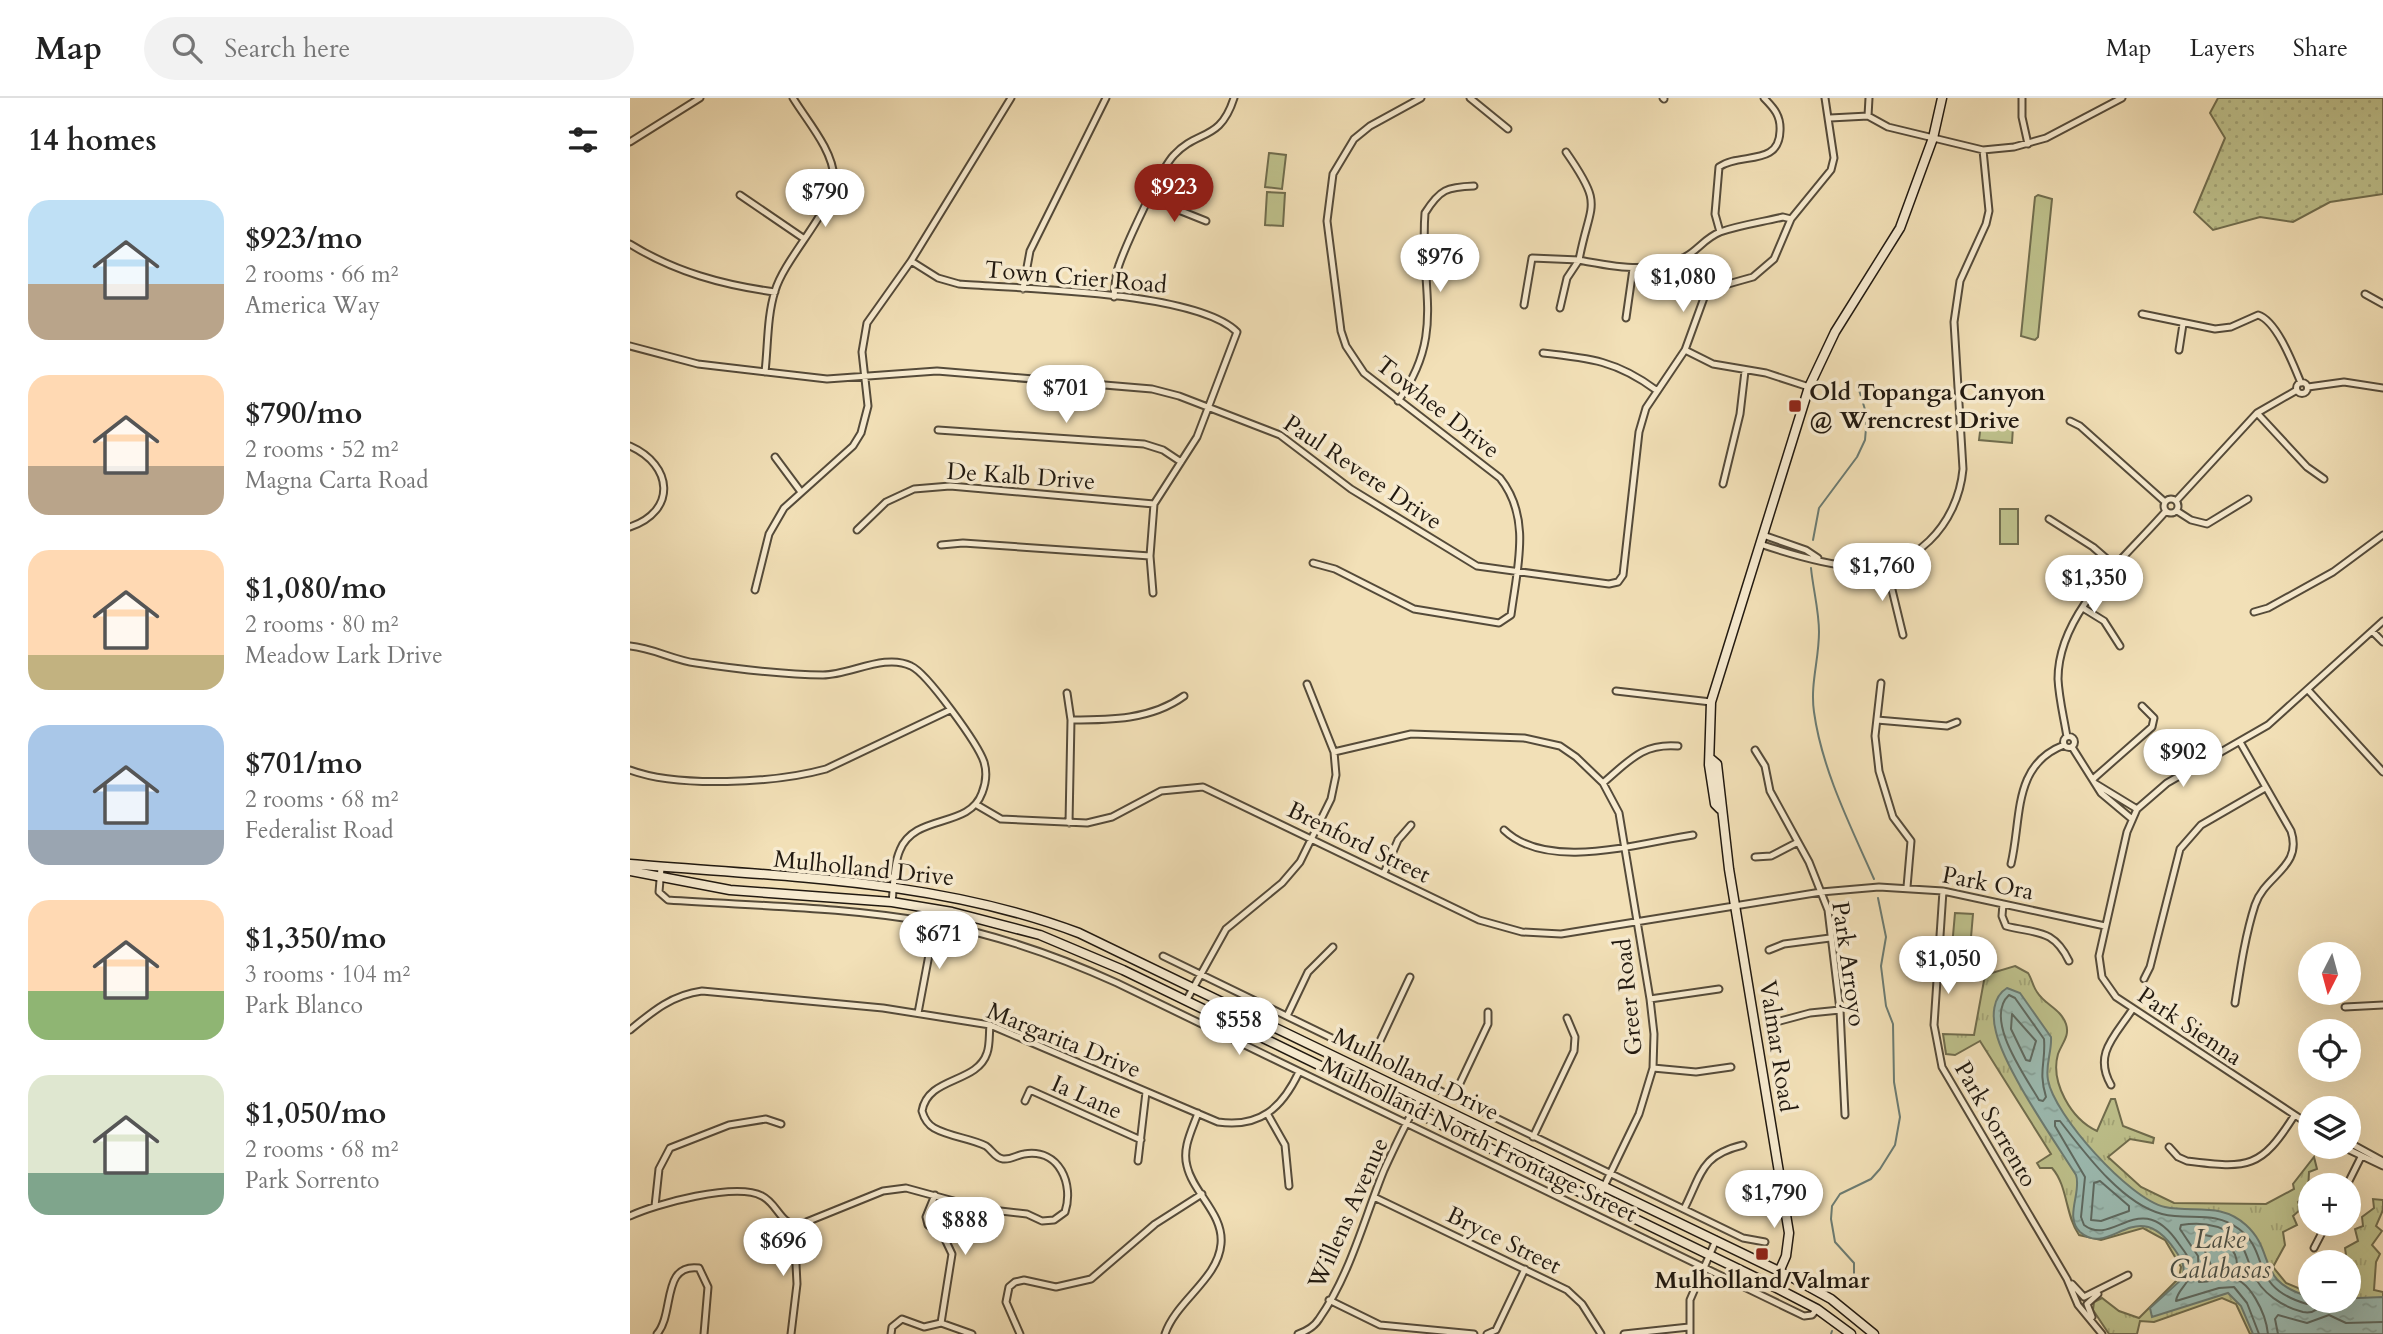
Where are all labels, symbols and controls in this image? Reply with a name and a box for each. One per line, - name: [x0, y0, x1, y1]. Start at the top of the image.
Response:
- search box: [144, 17, 634, 80]
- text: Map: [35, 26, 102, 71]
- icon: search: [168, 29, 206, 67]
- text: Search here: [224, 31, 350, 66]
- text: Map: [2106, 32, 2152, 65]
- text: Layers: [2190, 32, 2255, 65]
- text: Share: [2293, 32, 2348, 65]
- text: 14 homes: [28, 120, 157, 161]
- icon: filters: [564, 121, 602, 159]
- pin: $923: [1133, 164, 1215, 224]
- pin: $790: [784, 170, 866, 229]
- text: $923: [1150, 171, 1198, 202]
- text: $790: [801, 176, 849, 207]
- text: $923/mo: [245, 218, 362, 259]
- icon: home: [84, 228, 168, 312]
- pin: $976: [1399, 234, 1481, 294]
- text: $976: [1416, 241, 1464, 272]
- street label: Town Crier Road: [984, 253, 1169, 302]
- pin: $1,080: [1626, 254, 1740, 314]
- text: 2 rooms · 66 m²: [245, 259, 398, 290]
- text: $1,080: [1650, 261, 1716, 292]
- text: America Way: [245, 290, 380, 321]
- street label: Towhee Drive: [1369, 348, 1507, 466]
- pin: $701: [1025, 366, 1107, 425]
- text: $701: [1042, 372, 1090, 403]
- place label: Old Topanga Canyon @ Wrencrest Drive: [1809, 376, 2046, 437]
- text: $790/mo: [245, 393, 362, 434]
- marker: Old Topanga Canyon @ Wrencrest Drive: [1787, 398, 1803, 414]
- icon: home: [84, 403, 168, 487]
- street label: Paul Revere Drive: [1277, 407, 1449, 538]
- text: 2 rooms · 52 m²: [245, 434, 398, 465]
- street label: De Kalb Drive: [946, 455, 1096, 498]
- text: Magna Carta Road: [245, 465, 429, 496]
- pin: $1,760: [1825, 544, 1939, 603]
- text: $1,760: [1849, 550, 1915, 581]
- pin: $1,350: [2037, 556, 2151, 615]
- text: $1,350: [2061, 562, 2127, 593]
- text: $1,080/mo: [245, 568, 386, 609]
- icon: home: [84, 578, 168, 662]
- text: 2 rooms · 80 m²: [245, 609, 398, 640]
- text: Meadow Lark Drive: [245, 640, 443, 671]
- pin: $902: [2142, 730, 2224, 789]
- text: $902: [2159, 736, 2207, 767]
- text: $701/mo: [245, 743, 362, 784]
- icon: home: [84, 753, 168, 837]
- text: 2 rooms · 68 m²: [245, 784, 398, 815]
- street label: Brenford Street: [1282, 794, 1436, 892]
- text: Federalist Road: [245, 815, 394, 846]
- street label: Mulholland Drive: [772, 843, 956, 894]
- street label: Park Ora: [1939, 858, 2037, 909]
- street label: Park Arroyo: [1823, 899, 1874, 1029]
- pin: $671: [898, 912, 980, 971]
- text: $1,350/mo: [245, 918, 386, 959]
- text: $671: [915, 918, 963, 949]
- icon: home: [84, 928, 168, 1012]
- pin: $1,050: [1891, 936, 2005, 996]
- street label: Greer Road: [1606, 937, 1651, 1057]
- north arrow: [2298, 942, 2361, 1004]
- map controls: [2298, 942, 2361, 1313]
- text: $1,050: [1915, 943, 1981, 974]
- text: 3 rooms · 104 m²: [245, 959, 410, 990]
- street label: Valmar Road: [1751, 978, 1804, 1114]
- street label: Park Sienna: [2131, 979, 2249, 1074]
- text: Park Blanco: [245, 990, 363, 1021]
- street label: Margarita Drive: [982, 995, 1146, 1086]
- pin: $558: [1198, 998, 1280, 1057]
- text: $558: [1215, 1004, 1263, 1035]
- button: locate: [2298, 1019, 2361, 1082]
- street label: Mulholland Drive: [1327, 1020, 1505, 1129]
- street label: Mulholland North Frontage Street: [1315, 1048, 1643, 1231]
- street label: Park Sorrento: [1946, 1055, 2045, 1193]
- street label: Ia Lane: [1046, 1067, 1128, 1128]
- text: $1,050/mo: [245, 1093, 386, 1134]
- button: layers: [2298, 1096, 2361, 1159]
- icon: home: [84, 1103, 168, 1187]
- street label: Willens Avenue: [1300, 1132, 1397, 1295]
- text: 2 rooms · 68 m²: [245, 1134, 398, 1165]
- text: Park Sorrento: [245, 1165, 379, 1196]
- pin: $1,790: [1717, 1170, 1831, 1230]
- button: +: [2298, 1173, 2361, 1236]
- text: $1,790: [1741, 1177, 1807, 1208]
- pin: $888: [924, 1198, 1006, 1257]
- street label: Bryce Street: [1441, 1198, 1567, 1283]
- text: $888: [941, 1204, 989, 1235]
- pin: $696: [742, 1218, 824, 1278]
- water label: Lake Calabasas: [2169, 1222, 2271, 1287]
- text: $696: [759, 1225, 807, 1256]
- marker: Mulholland/Valmar: [1754, 1246, 1770, 1262]
- button: −: [2298, 1250, 2361, 1313]
- place label: Mulholland/Valmar: [1654, 1264, 1870, 1297]

